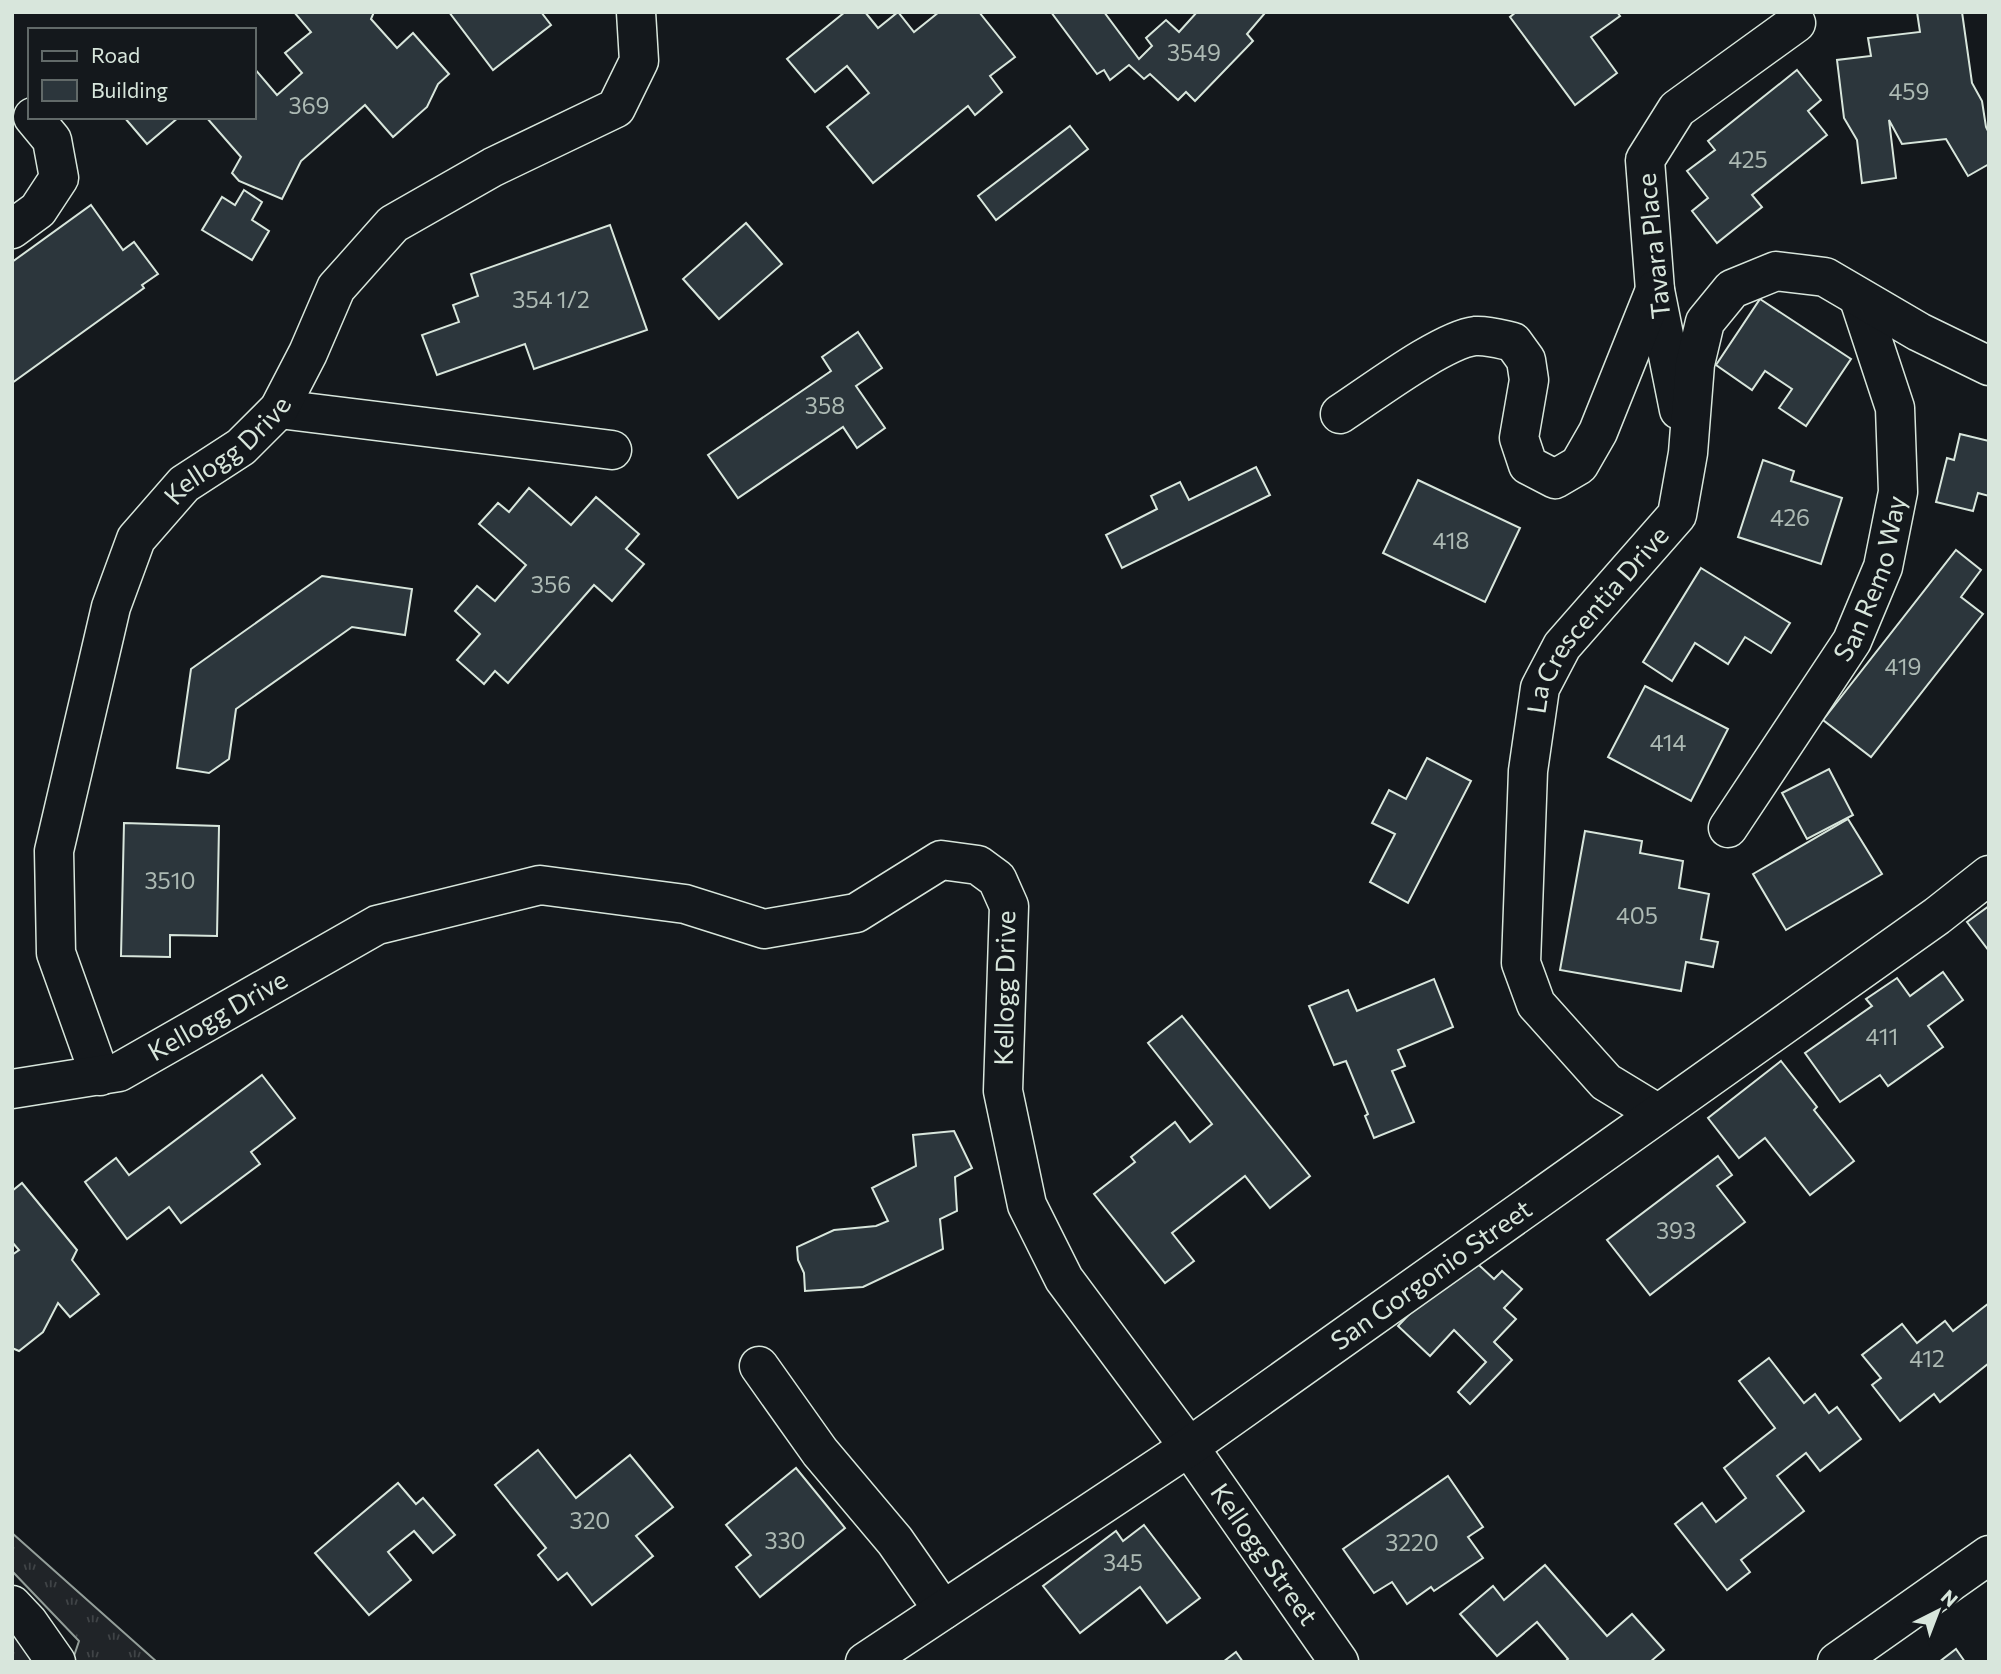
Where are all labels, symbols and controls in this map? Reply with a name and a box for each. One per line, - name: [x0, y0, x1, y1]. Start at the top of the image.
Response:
- legend: [28, 28, 256, 119]
- house number: 3549: [1167, 38, 1221, 66]
- text: Road: [91, 42, 140, 67]
- text: Building: [91, 77, 168, 102]
- house number: 459: [1889, 77, 1929, 105]
- house number: 369: [289, 91, 329, 119]
- house number: 425: [1728, 145, 1768, 173]
- street label: Tavara Place: [1629, 172, 1676, 320]
- house number: 354 1/2: [512, 285, 590, 313]
- street label: Kellogg Drive: [157, 391, 297, 510]
- house number: 358: [805, 391, 845, 419]
- street label: San Remo Way: [1826, 493, 1911, 667]
- house number: 426: [1770, 503, 1810, 531]
- street label: La Crescentia Drive: [1520, 519, 1674, 715]
- house number: 418: [1433, 526, 1469, 554]
- house number: 356: [531, 570, 571, 598]
- house number: 419: [1885, 652, 1921, 680]
- house number: 414: [1650, 728, 1687, 756]
- house number: 3510: [144, 866, 196, 894]
- house number: 405: [1616, 901, 1658, 929]
- street label: Kellogg Drive: [987, 910, 1020, 1066]
- street label: Kellogg Drive: [142, 963, 292, 1066]
- house number: 411: [1866, 1022, 1898, 1050]
- street label: San Gorgonio Street: [1324, 1192, 1537, 1356]
- house number: 393: [1656, 1216, 1696, 1244]
- house number: 412: [1909, 1344, 1945, 1372]
- street label: Kellogg Street: [1205, 1477, 1325, 1630]
- house number: 320: [570, 1506, 610, 1534]
- house number: 330: [764, 1526, 806, 1554]
- house number: 3220: [1385, 1528, 1439, 1556]
- house number: 345: [1103, 1548, 1143, 1576]
- north arrow: [1903, 1576, 1973, 1646]
- text: N: [1937, 1585, 1963, 1611]

